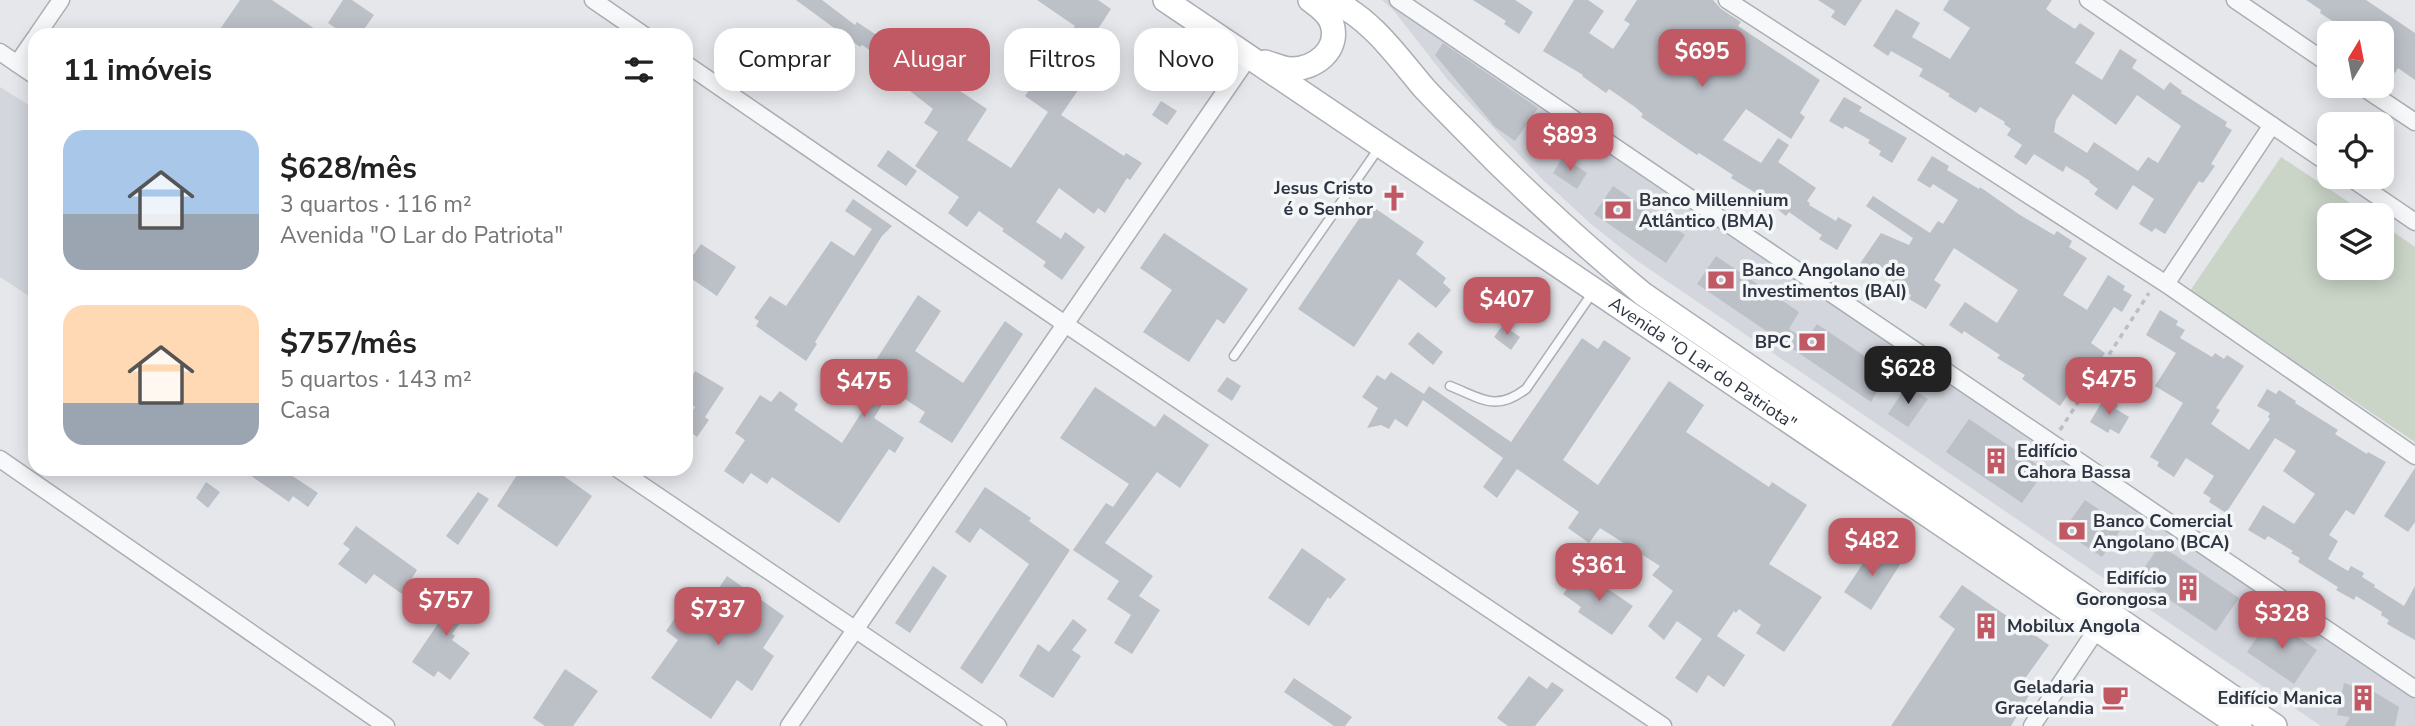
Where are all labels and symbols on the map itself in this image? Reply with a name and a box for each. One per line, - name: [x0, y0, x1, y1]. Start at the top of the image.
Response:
- north arrow: [2317, 21, 2394, 98]
- pin: $695: [1661, 29, 1743, 89]
- pin: $893: [1529, 114, 1611, 173]
- place label: Jesus Cristo é o Senhor: [1273, 176, 1373, 221]
- church icon: Jesus Cristo é o Senhor: [1379, 183, 1409, 213]
- place label: Banco Millennium Atlântico (BMA): [1639, 188, 1789, 233]
- bank icon: Banco Millennium Atlântico (BMA): [1603, 195, 1633, 225]
- place label: Banco Angolano de Investimentos (BAI): [1742, 258, 1907, 303]
- bank icon: Banco Angolano de Investimentos (BAI): [1706, 265, 1736, 295]
- pin: $407: [1466, 278, 1548, 337]
- street label: Avenida "O Lar do Patriota": [1604, 291, 1801, 435]
- bank icon: BPC: [1797, 327, 1827, 357]
- place label: BPC: [1755, 330, 1791, 354]
- pin: $628: [1867, 346, 1949, 406]
- pin: $475: [2068, 358, 2150, 417]
- pin: $475: [823, 360, 905, 419]
- place label: Edifício Cahora Bassa: [2017, 439, 2131, 484]
- building icon: Edifício Cahora Bassa: [1981, 446, 2011, 476]
- place label: Banco Comercial Angolano (BCA): [2093, 509, 2233, 554]
- bank icon: Banco Comercial Angolano (BCA): [2057, 516, 2087, 546]
- pin: $482: [1831, 518, 1913, 578]
- pin: $361: [1558, 544, 1640, 603]
- place label: Edifício Gorongosa: [2076, 566, 2167, 611]
- building icon: Edifício Gorongosa: [2173, 573, 2203, 603]
- pin: $757: [405, 578, 487, 638]
- pin: $737: [677, 588, 759, 647]
- pin: $328: [2241, 592, 2323, 651]
- building icon: Mobilux Angola: [1971, 611, 2001, 641]
- place label: Mobilux Angola: [2007, 614, 2140, 638]
- place label: Geladaria Gracelandia: [1995, 675, 2094, 720]
- cafe icon: Geladaria Gracelandia: [2100, 682, 2130, 712]
- building icon: Edifício Manica: [2348, 683, 2378, 713]
- place label: Edifício Manica: [2218, 686, 2342, 710]

